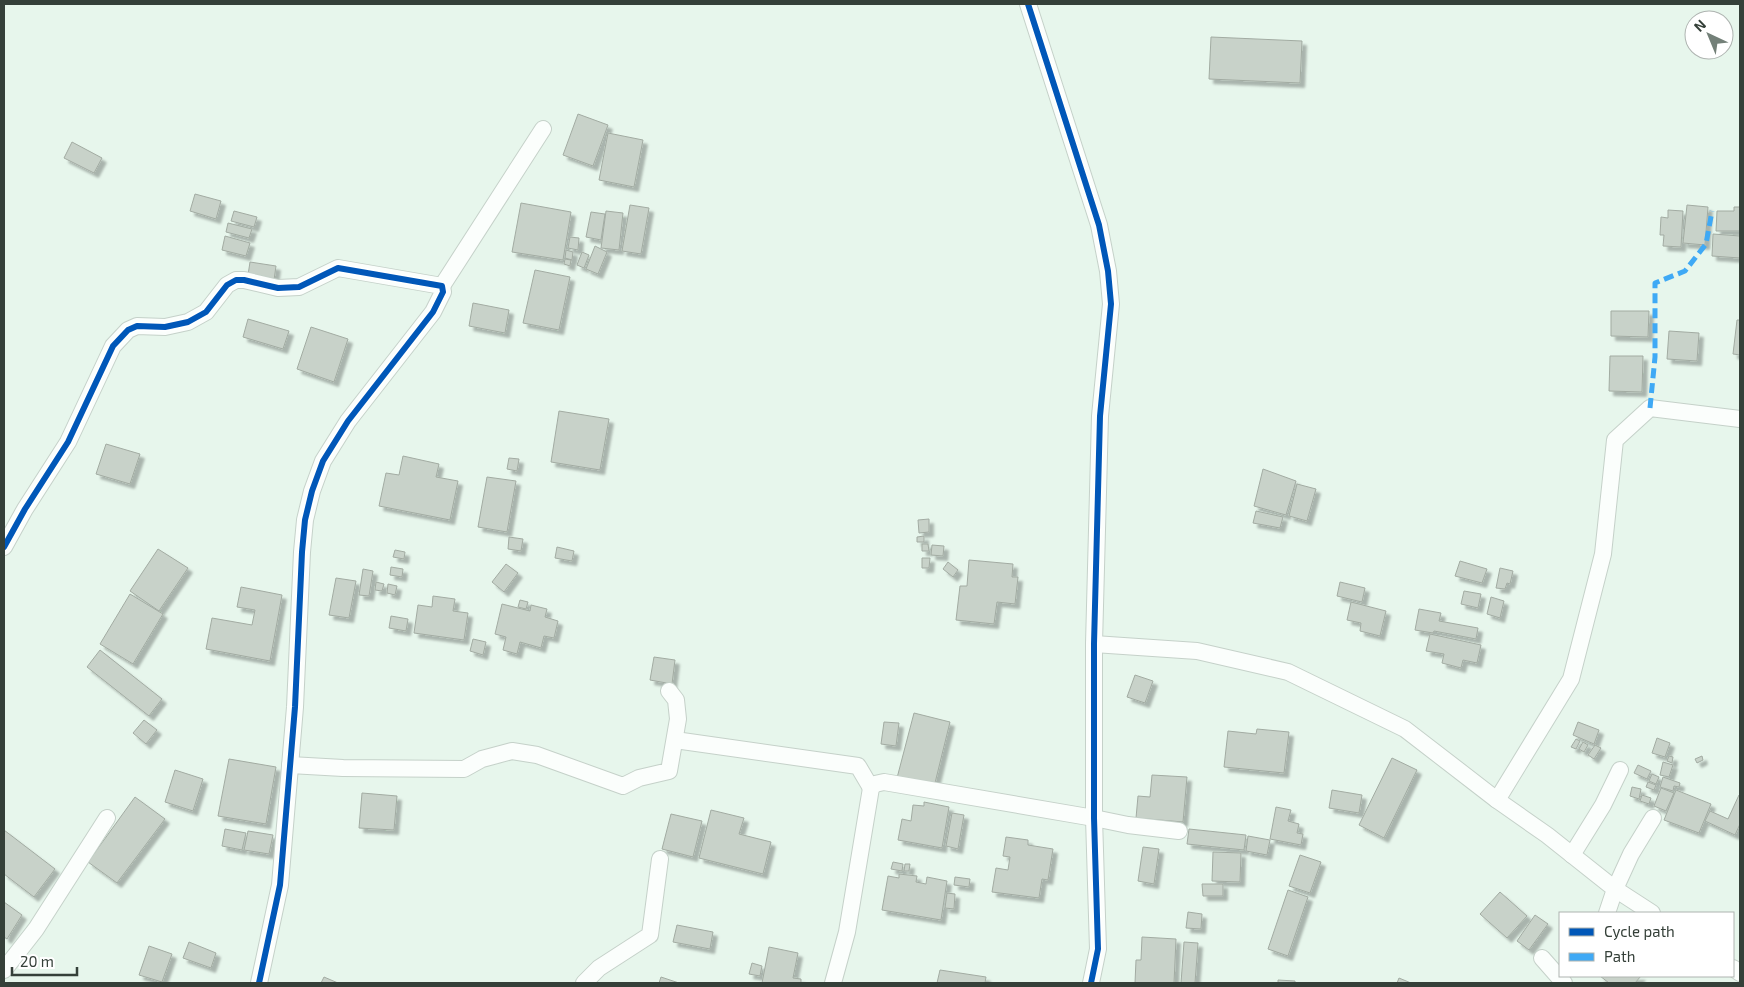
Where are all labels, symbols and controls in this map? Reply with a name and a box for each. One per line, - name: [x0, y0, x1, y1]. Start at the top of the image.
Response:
- north arrow: [1684, 10, 1734, 60]
- text: N: [1690, 16, 1709, 35]
- legend: [1559, 912, 1734, 977]
- text: Cycle path: [1604, 922, 1675, 940]
- scale bar: [12, 944, 78, 976]
- text: Path: [1604, 947, 1635, 965]
- text: 20 m: [20, 952, 54, 970]

